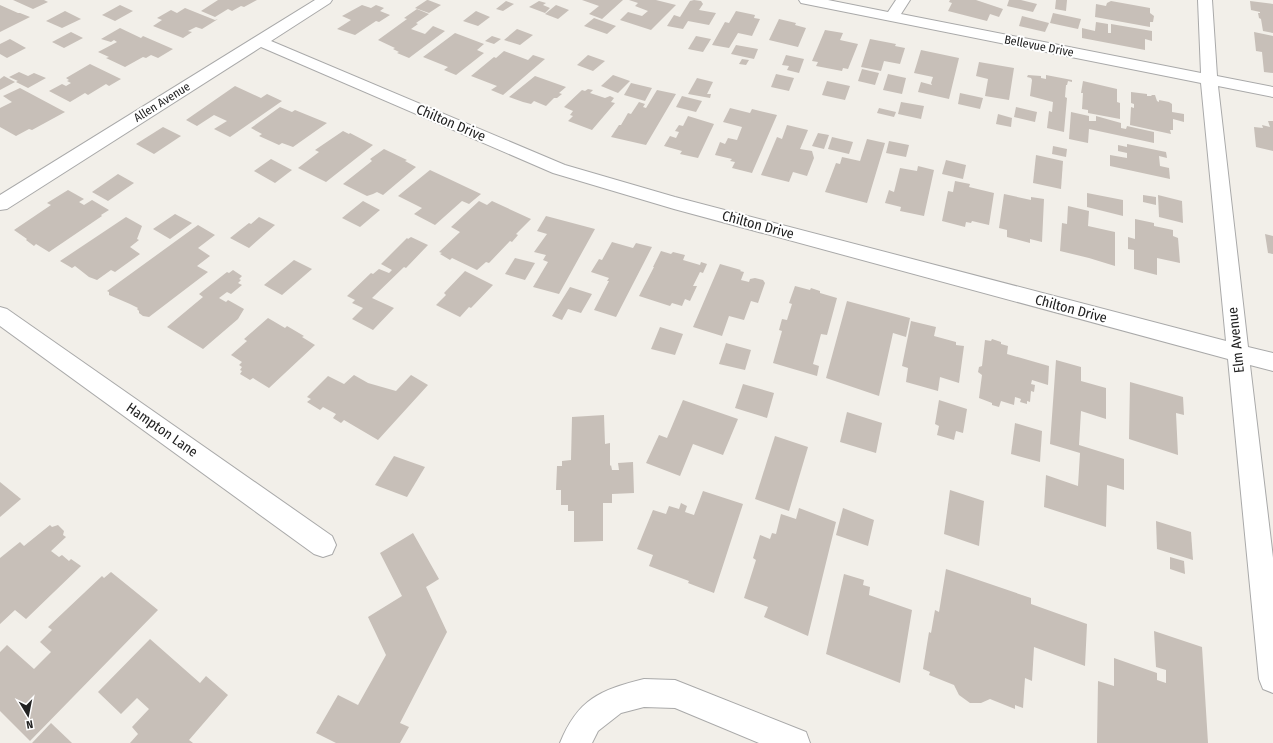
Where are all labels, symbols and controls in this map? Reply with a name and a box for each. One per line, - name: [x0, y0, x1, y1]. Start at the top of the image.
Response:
- street label: Bellevue Drive: [1003, 32, 1075, 60]
- street label: Allen Avenue: [131, 79, 193, 125]
- street label: Chilton Drive: [414, 101, 488, 145]
- street label: Chilton Drive: [720, 207, 796, 243]
- street label: Chilton Drive: [1033, 291, 1109, 327]
- street label: Elm Avenue: [1224, 306, 1248, 374]
- street label: Hampton Lane: [123, 399, 201, 461]
- north arrow: [8, 695, 48, 735]
- text: N: [25, 717, 34, 731]

